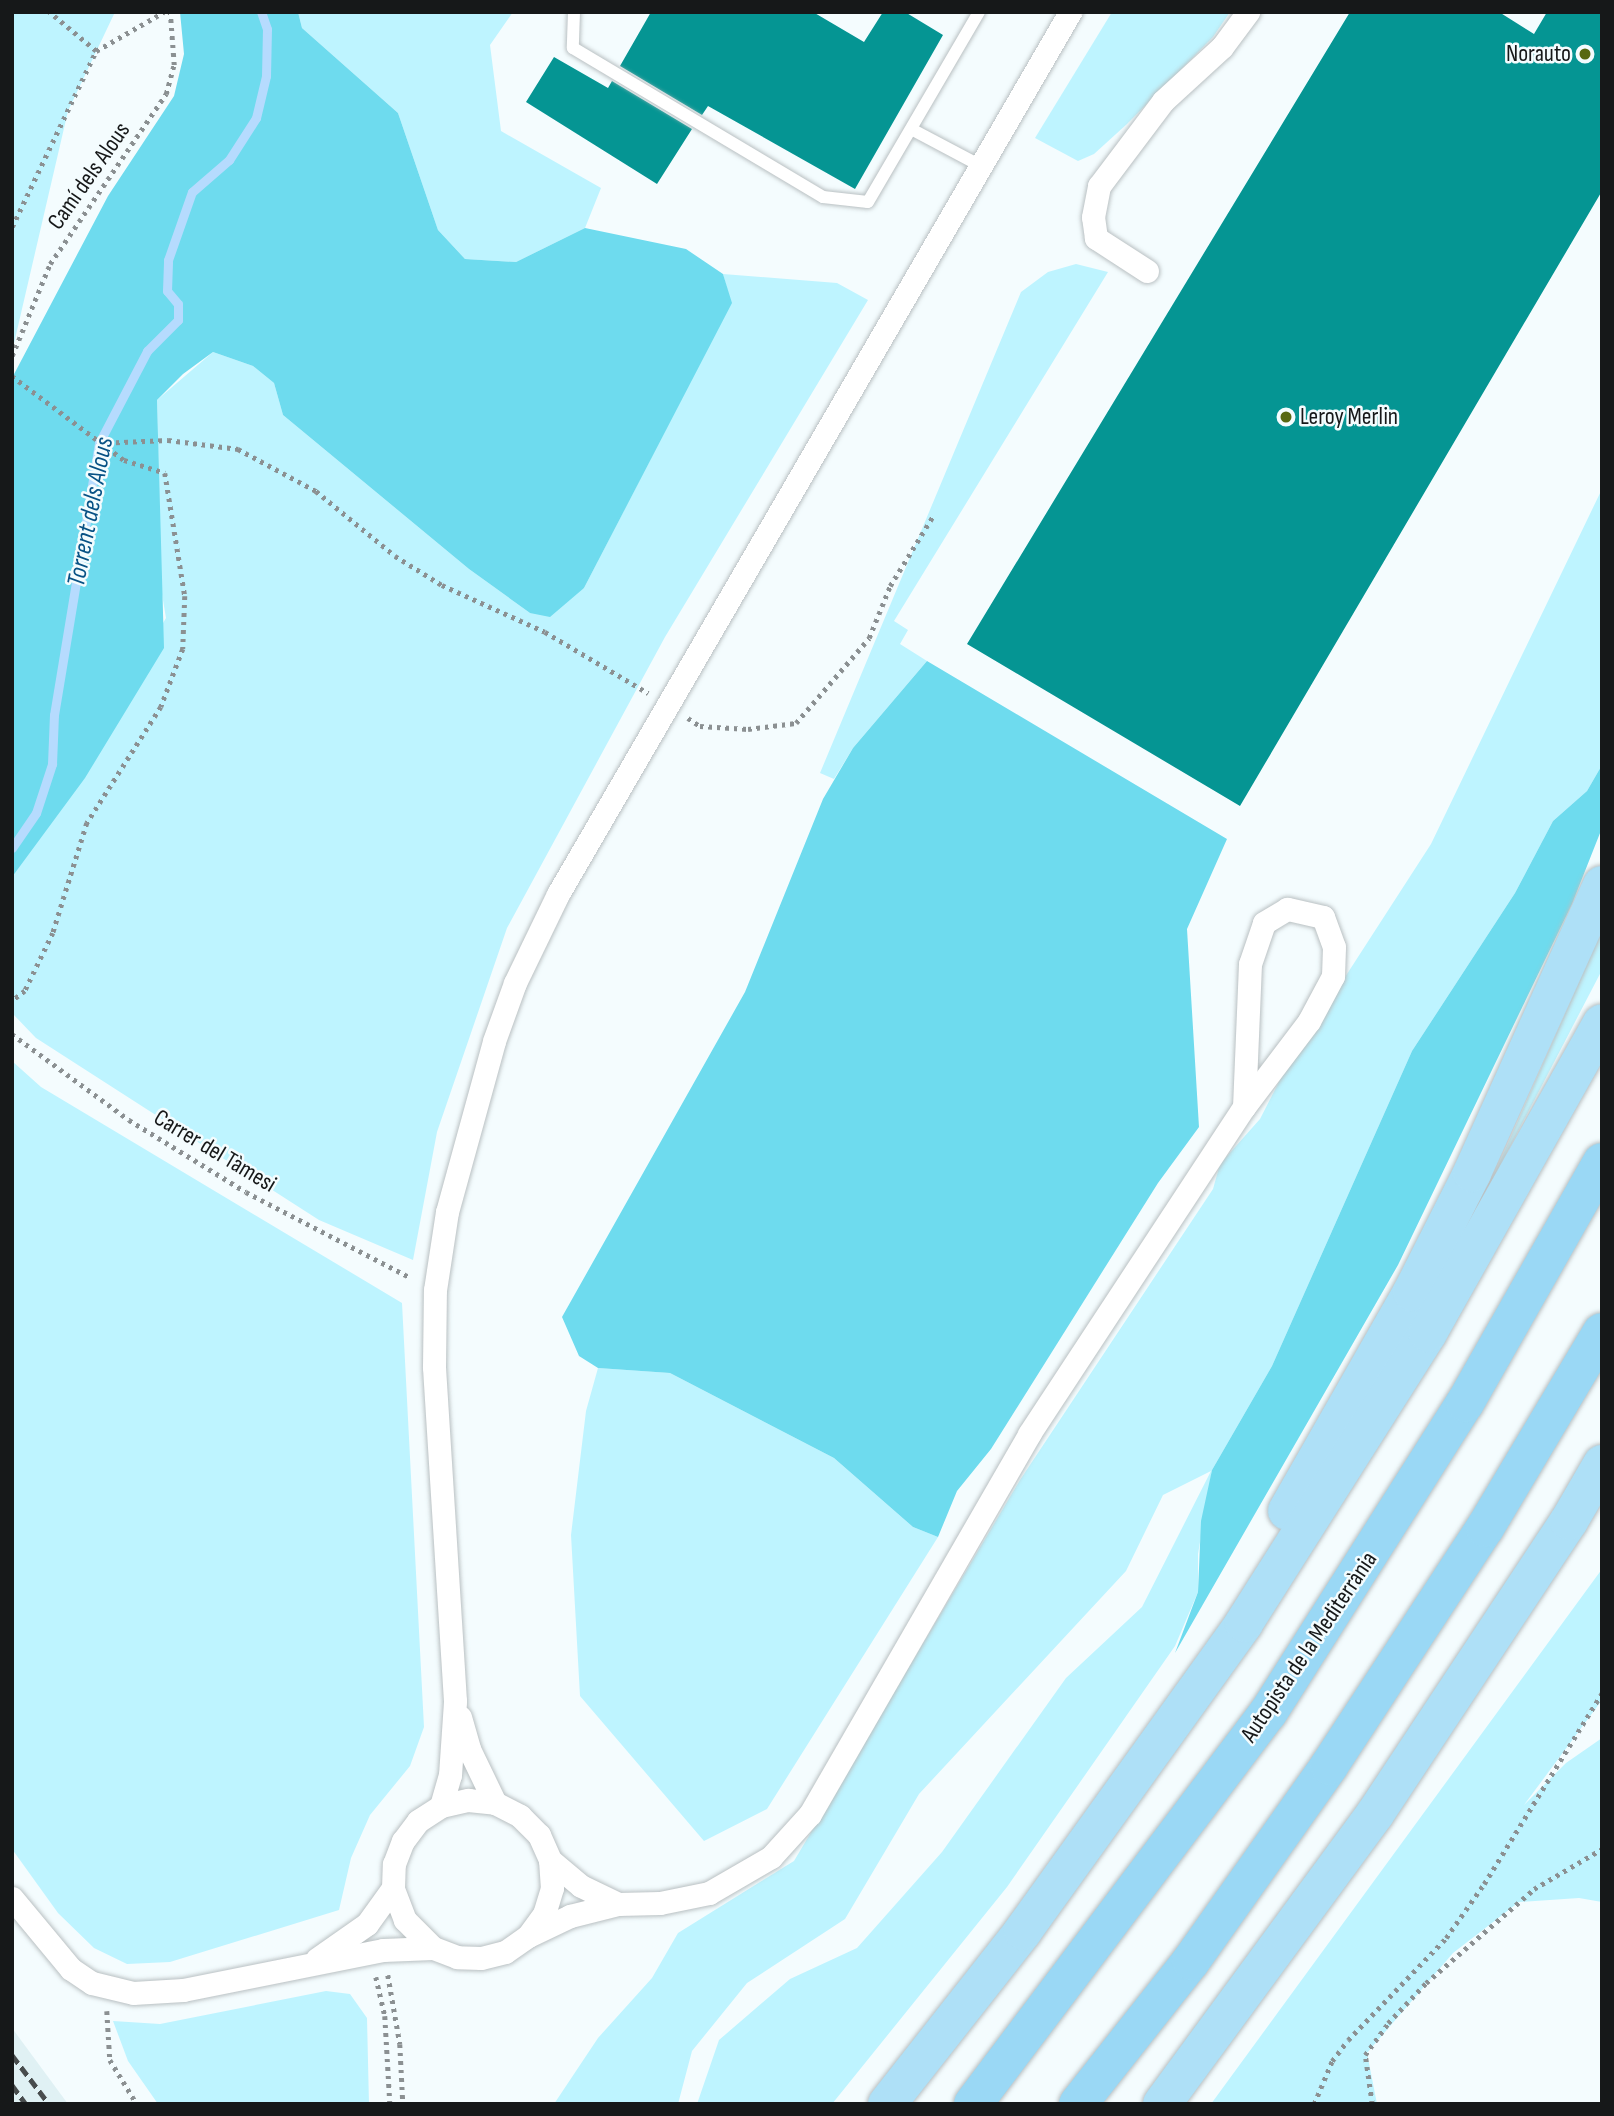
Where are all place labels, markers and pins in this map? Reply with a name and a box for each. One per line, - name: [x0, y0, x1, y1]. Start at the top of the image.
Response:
- place label: Norauto: [1506, 40, 1571, 68]
- marker: Norauto: [1577, 46, 1593, 62]
- place label: Leroy Merlin: [1300, 403, 1398, 431]
- marker: Leroy Merlin: [1278, 409, 1294, 425]

